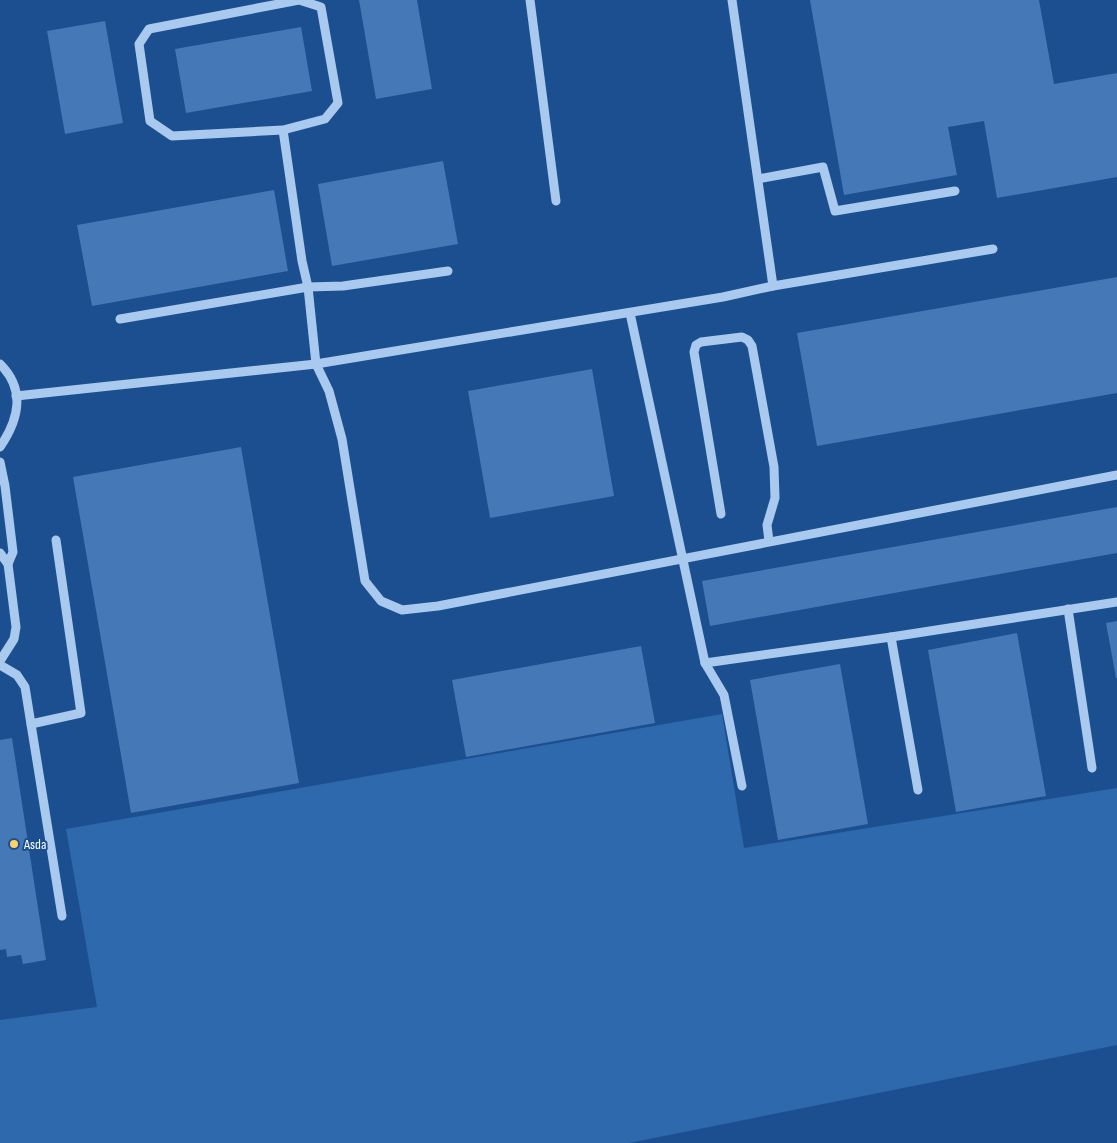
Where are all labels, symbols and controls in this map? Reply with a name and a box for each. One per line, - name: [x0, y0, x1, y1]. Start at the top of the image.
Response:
- place label: Asda: [23, 836, 46, 853]
- marker: Asda: [8, 838, 20, 850]

